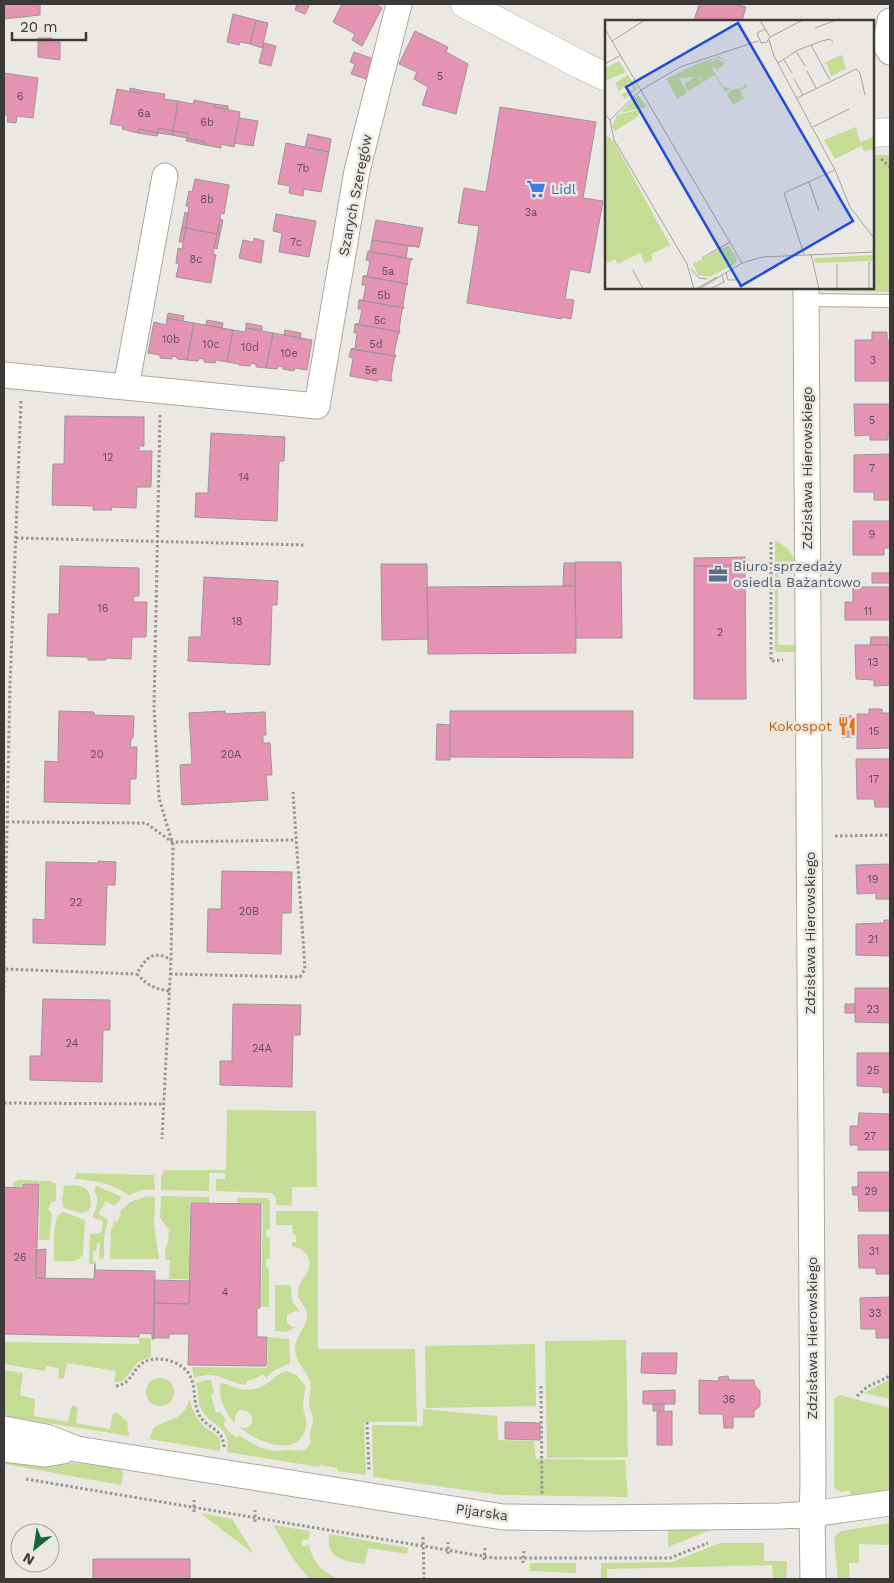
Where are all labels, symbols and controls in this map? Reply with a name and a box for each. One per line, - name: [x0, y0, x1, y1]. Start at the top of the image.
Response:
- scale bar: [12, 10, 86, 42]
- text: 20 m: [20, 18, 58, 36]
- inset map: [605, 20, 874, 289]
- house number: 5: [437, 70, 443, 83]
- house number: 6: [17, 90, 24, 103]
- house number: 6a: [138, 107, 150, 120]
- house number: 6b: [200, 116, 214, 129]
- street label: Szarych Szeregów: [335, 132, 375, 257]
- house number: 7b: [296, 162, 310, 175]
- supermarket icon: Lidl: [525, 178, 547, 200]
- place label: Lidl: [551, 181, 577, 197]
- house number: 8b: [200, 193, 214, 206]
- house number: 3a: [525, 206, 537, 219]
- house number: 7c: [290, 236, 302, 249]
- house number: 8c: [190, 253, 202, 266]
- house number: 5a: [382, 265, 394, 278]
- house number: 5b: [377, 289, 391, 302]
- house number: 5c: [374, 314, 386, 327]
- house number: 10b: [162, 333, 180, 346]
- house number: 10c: [202, 338, 220, 351]
- house number: 5d: [369, 338, 383, 351]
- house number: 10d: [241, 341, 259, 354]
- house number: 10e: [280, 347, 298, 360]
- house number: 3: [870, 354, 876, 367]
- house number: 5e: [365, 364, 377, 377]
- street label: Zdzisława Hierowskiego: [799, 386, 815, 550]
- house number: 5: [869, 414, 875, 427]
- house number: 12: [103, 451, 113, 464]
- house number: 7: [869, 462, 875, 475]
- house number: 14: [238, 471, 250, 484]
- house number: 9: [869, 528, 876, 541]
- place label: Biuro sprzedaży osiedla Bażantowo: [733, 558, 861, 590]
- office icon: Biuro sprzedaży osiedla Bażantowo: [707, 563, 729, 585]
- house number: 16: [98, 602, 109, 615]
- house number: 11: [864, 605, 872, 618]
- house number: 18: [231, 615, 243, 628]
- house number: 2: [717, 626, 723, 639]
- house number: 13: [868, 656, 878, 669]
- restaurant icon: Kokospot: [836, 715, 858, 737]
- place label: Kokospot: [769, 718, 832, 734]
- house number: 15: [869, 725, 879, 738]
- house number: 20: [90, 748, 104, 761]
- house number: 20A: [221, 748, 241, 761]
- house number: 17: [869, 773, 879, 786]
- street label: Zdzisława Hierowskiego: [802, 851, 818, 1015]
- house number: 19: [867, 873, 879, 886]
- house number: 22: [70, 896, 82, 909]
- house number: 20B: [239, 905, 259, 918]
- house number: 21: [868, 933, 878, 946]
- house number: 23: [867, 1003, 879, 1016]
- house number: 24: [66, 1037, 79, 1050]
- house number: 24A: [252, 1042, 272, 1055]
- house number: 25: [867, 1064, 879, 1077]
- house number: 27: [864, 1130, 876, 1143]
- house number: 29: [864, 1185, 878, 1198]
- house number: 31: [869, 1245, 879, 1258]
- house number: 26: [13, 1251, 27, 1264]
- street label: Zdzisława Hierowskiego: [804, 1256, 820, 1420]
- house number: 4: [222, 1286, 229, 1299]
- house number: 33: [869, 1307, 881, 1320]
- house number: 36: [722, 1393, 736, 1406]
- street label: Pijarska: [455, 1500, 509, 1524]
- north arrow: [10, 1523, 60, 1573]
- text: N: [20, 1550, 37, 1569]

